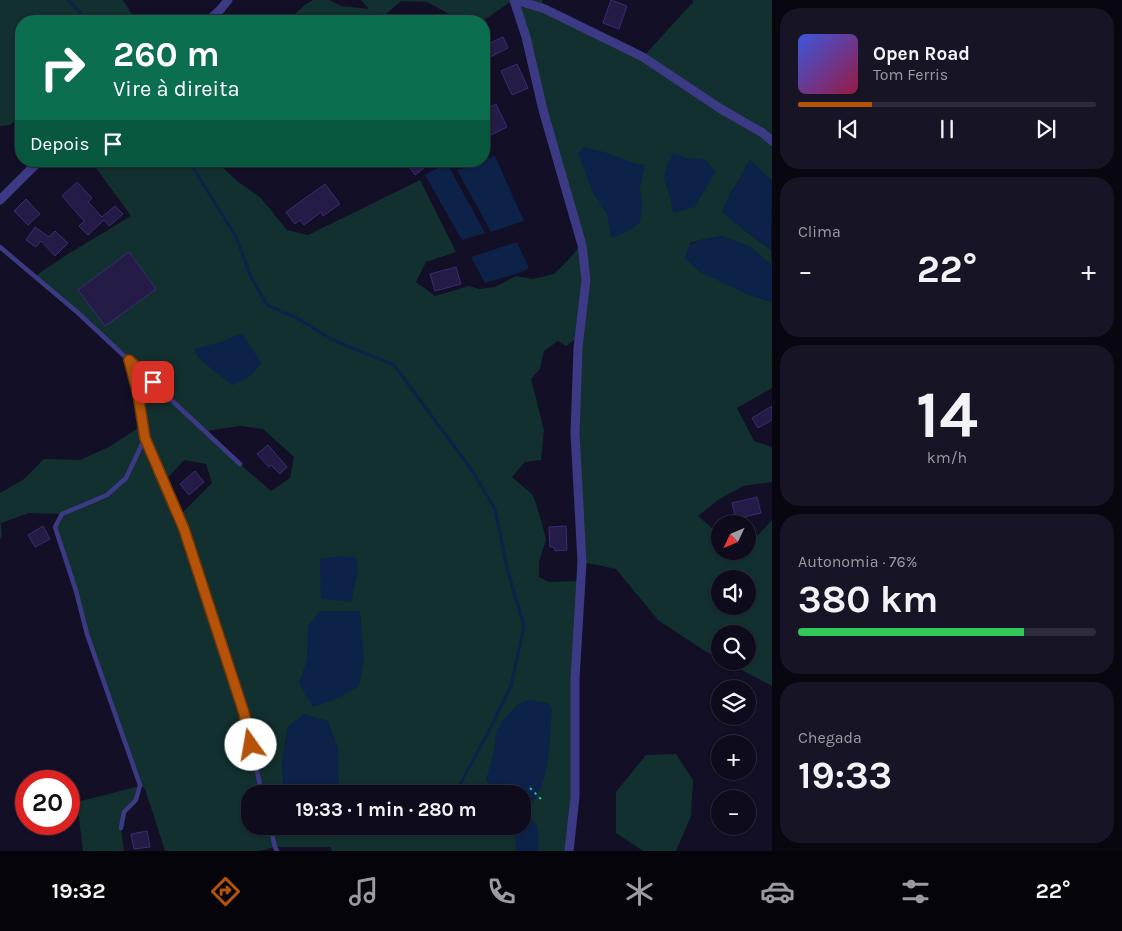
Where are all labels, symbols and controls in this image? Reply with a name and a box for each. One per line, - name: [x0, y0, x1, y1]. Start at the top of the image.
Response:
- text: 260 m: [113, 34, 220, 75]
- icon: right: [30, 35, 95, 100]
- text: Open Road: [873, 43, 970, 65]
- text: Tom Ferris: [873, 65, 948, 84]
- text: Vire à direita: [113, 76, 240, 102]
- icon: previous: [834, 115, 862, 143]
- icon: pause: [933, 115, 961, 143]
- icon: next: [1032, 115, 1060, 143]
- icon: arrive: [99, 130, 127, 158]
- text: Depois: [30, 133, 89, 155]
- text: Clima: [798, 222, 841, 241]
- text: 22°: [917, 247, 977, 292]
- text: −: [798, 254, 813, 287]
- text: +: [1081, 254, 1096, 287]
- pin: [132, 361, 174, 403]
- icon: arrive: [139, 368, 167, 396]
- text: 14: [916, 377, 978, 453]
- text: km/h: [927, 448, 967, 467]
- north arrow: [711, 515, 756, 560]
- map controls: [711, 515, 756, 835]
- text: Autonomia · 76%: [798, 552, 917, 571]
- button: sound: [711, 570, 756, 615]
- text: 380 km: [798, 577, 938, 622]
- button: search: [711, 625, 756, 670]
- button: layers: [711, 680, 756, 725]
- position arrow: [224, 718, 276, 770]
- text: Chegada: [798, 728, 862, 747]
- button: +: [711, 735, 756, 780]
- text: 19:33: [798, 753, 892, 798]
- speed limit sign: 20: [15, 770, 80, 835]
- button: −: [711, 790, 756, 835]
- text: 19:33 · 1 min · 280 m: [296, 799, 476, 821]
- icon: directions: [208, 874, 243, 909]
- icon: music: [346, 874, 381, 909]
- icon: phone: [484, 874, 519, 909]
- icon: climate: [622, 874, 657, 909]
- icon: car: [760, 874, 795, 909]
- icon: filters: [898, 874, 933, 909]
- text: 19:32: [51, 878, 106, 904]
- text: 22°: [1035, 878, 1071, 904]

